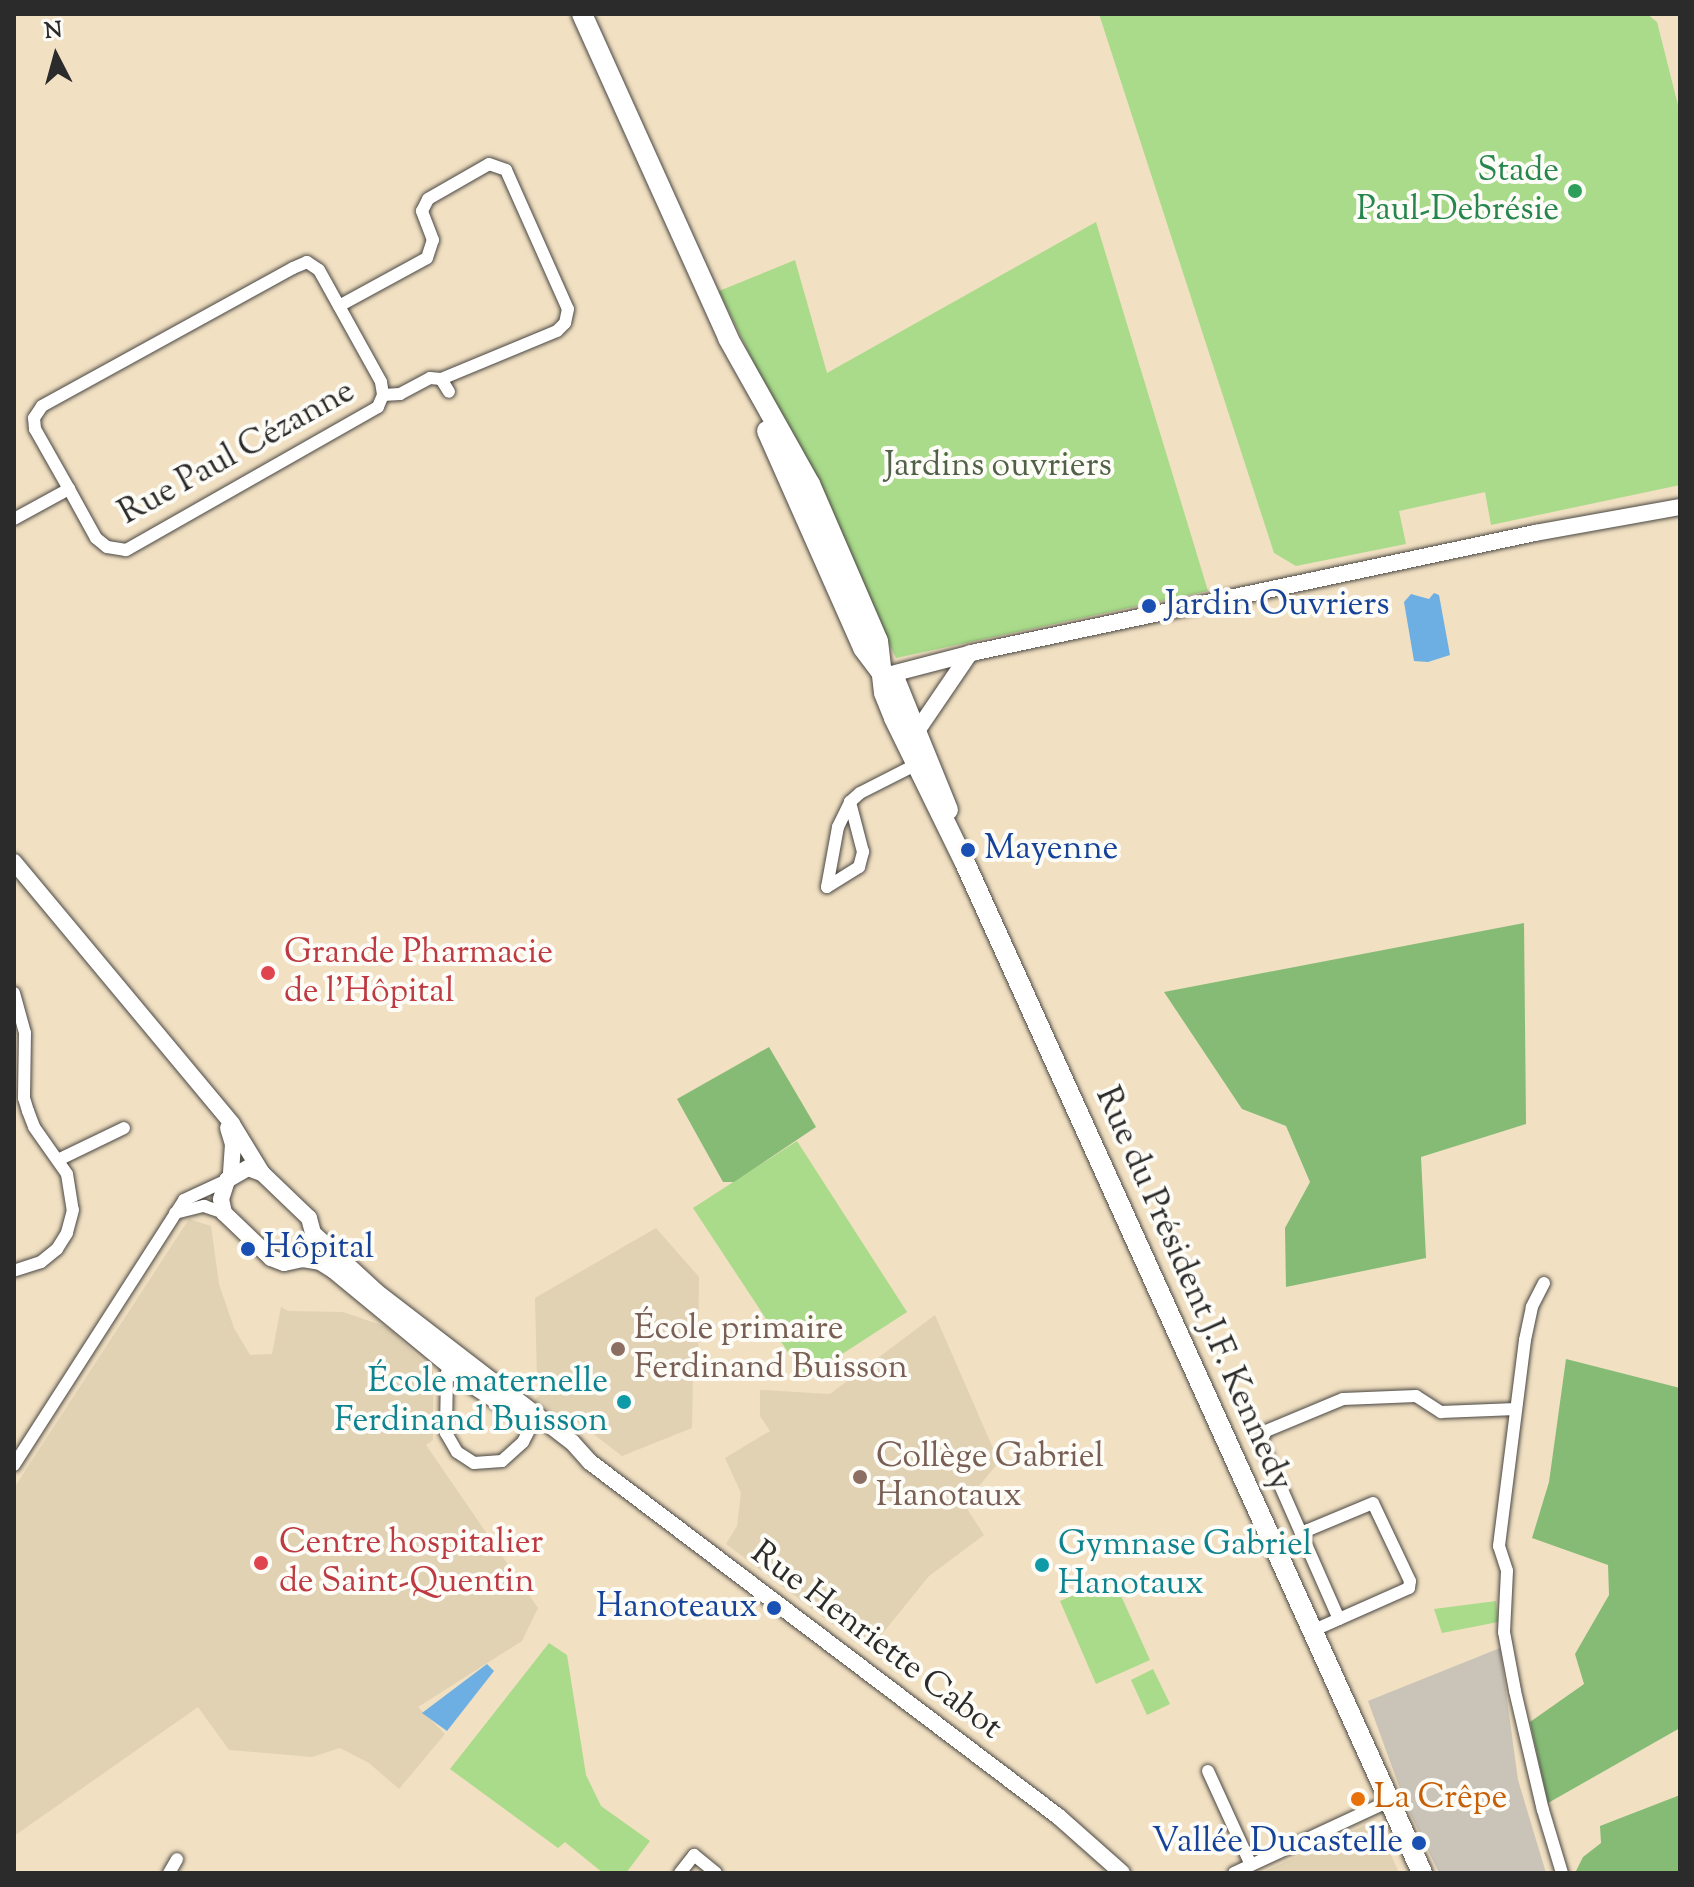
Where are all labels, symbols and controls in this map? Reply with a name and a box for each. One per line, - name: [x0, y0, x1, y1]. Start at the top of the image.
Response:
- text: N: [43, 15, 64, 49]
- north arrow: [16, 16, 96, 96]
- place label: Stade Paul-Debrésie: [1356, 151, 1559, 230]
- marker: Stade Paul-Debrésie: [1566, 182, 1584, 200]
- street label: Rue Paul Cézanne: [112, 371, 362, 535]
- park label: Jardins ouvriers: [884, 447, 1112, 487]
- place label: Jardin Ouvriers: [1165, 586, 1390, 626]
- marker: Jardin Ouvriers: [1140, 597, 1158, 615]
- place label: Mayenne: [984, 830, 1118, 870]
- marker: Mayenne: [959, 841, 977, 859]
- place label: Grande Pharmacie de l'Hôpital: [284, 933, 553, 1012]
- marker: Grande Pharmacie de l'Hôpital: [259, 964, 277, 982]
- street label: Rue du Président J.F. Kennedy: [1085, 1081, 1301, 1497]
- place label: Hôpital: [264, 1229, 374, 1269]
- marker: Hôpital: [239, 1240, 257, 1258]
- place label: École primaire Ferdinand Buisson: [634, 1309, 908, 1388]
- marker: École primaire Ferdinand Buisson: [609, 1340, 627, 1358]
- place label: École maternelle Ferdinand Buisson: [334, 1362, 608, 1442]
- marker: École maternelle Ferdinand Buisson: [615, 1393, 633, 1411]
- place label: Collège Gabriel Hanotaux: [876, 1437, 1104, 1516]
- marker: Collège Gabriel Hanotaux: [851, 1468, 869, 1486]
- place label: Centre hospitalier de Saint-Quentin: [279, 1523, 543, 1602]
- place label: Gymnase Gabriel Hanotaux: [1058, 1525, 1312, 1604]
- street label: Rue Henriette Cabot: [742, 1533, 1010, 1749]
- marker: Centre hospitalier de Saint-Quentin: [250, 1552, 272, 1574]
- marker: Gymnase Gabriel Hanotaux: [1033, 1556, 1051, 1574]
- place label: Hanoteaux: [596, 1588, 758, 1628]
- marker: Hanoteaux: [765, 1599, 783, 1617]
- place label: La Crêpe: [1374, 1779, 1507, 1819]
- marker: La Crêpe: [1349, 1790, 1367, 1808]
- place label: Vallée Ducastelle: [1152, 1823, 1403, 1863]
- marker: Vallée Ducastelle: [1410, 1834, 1428, 1852]

